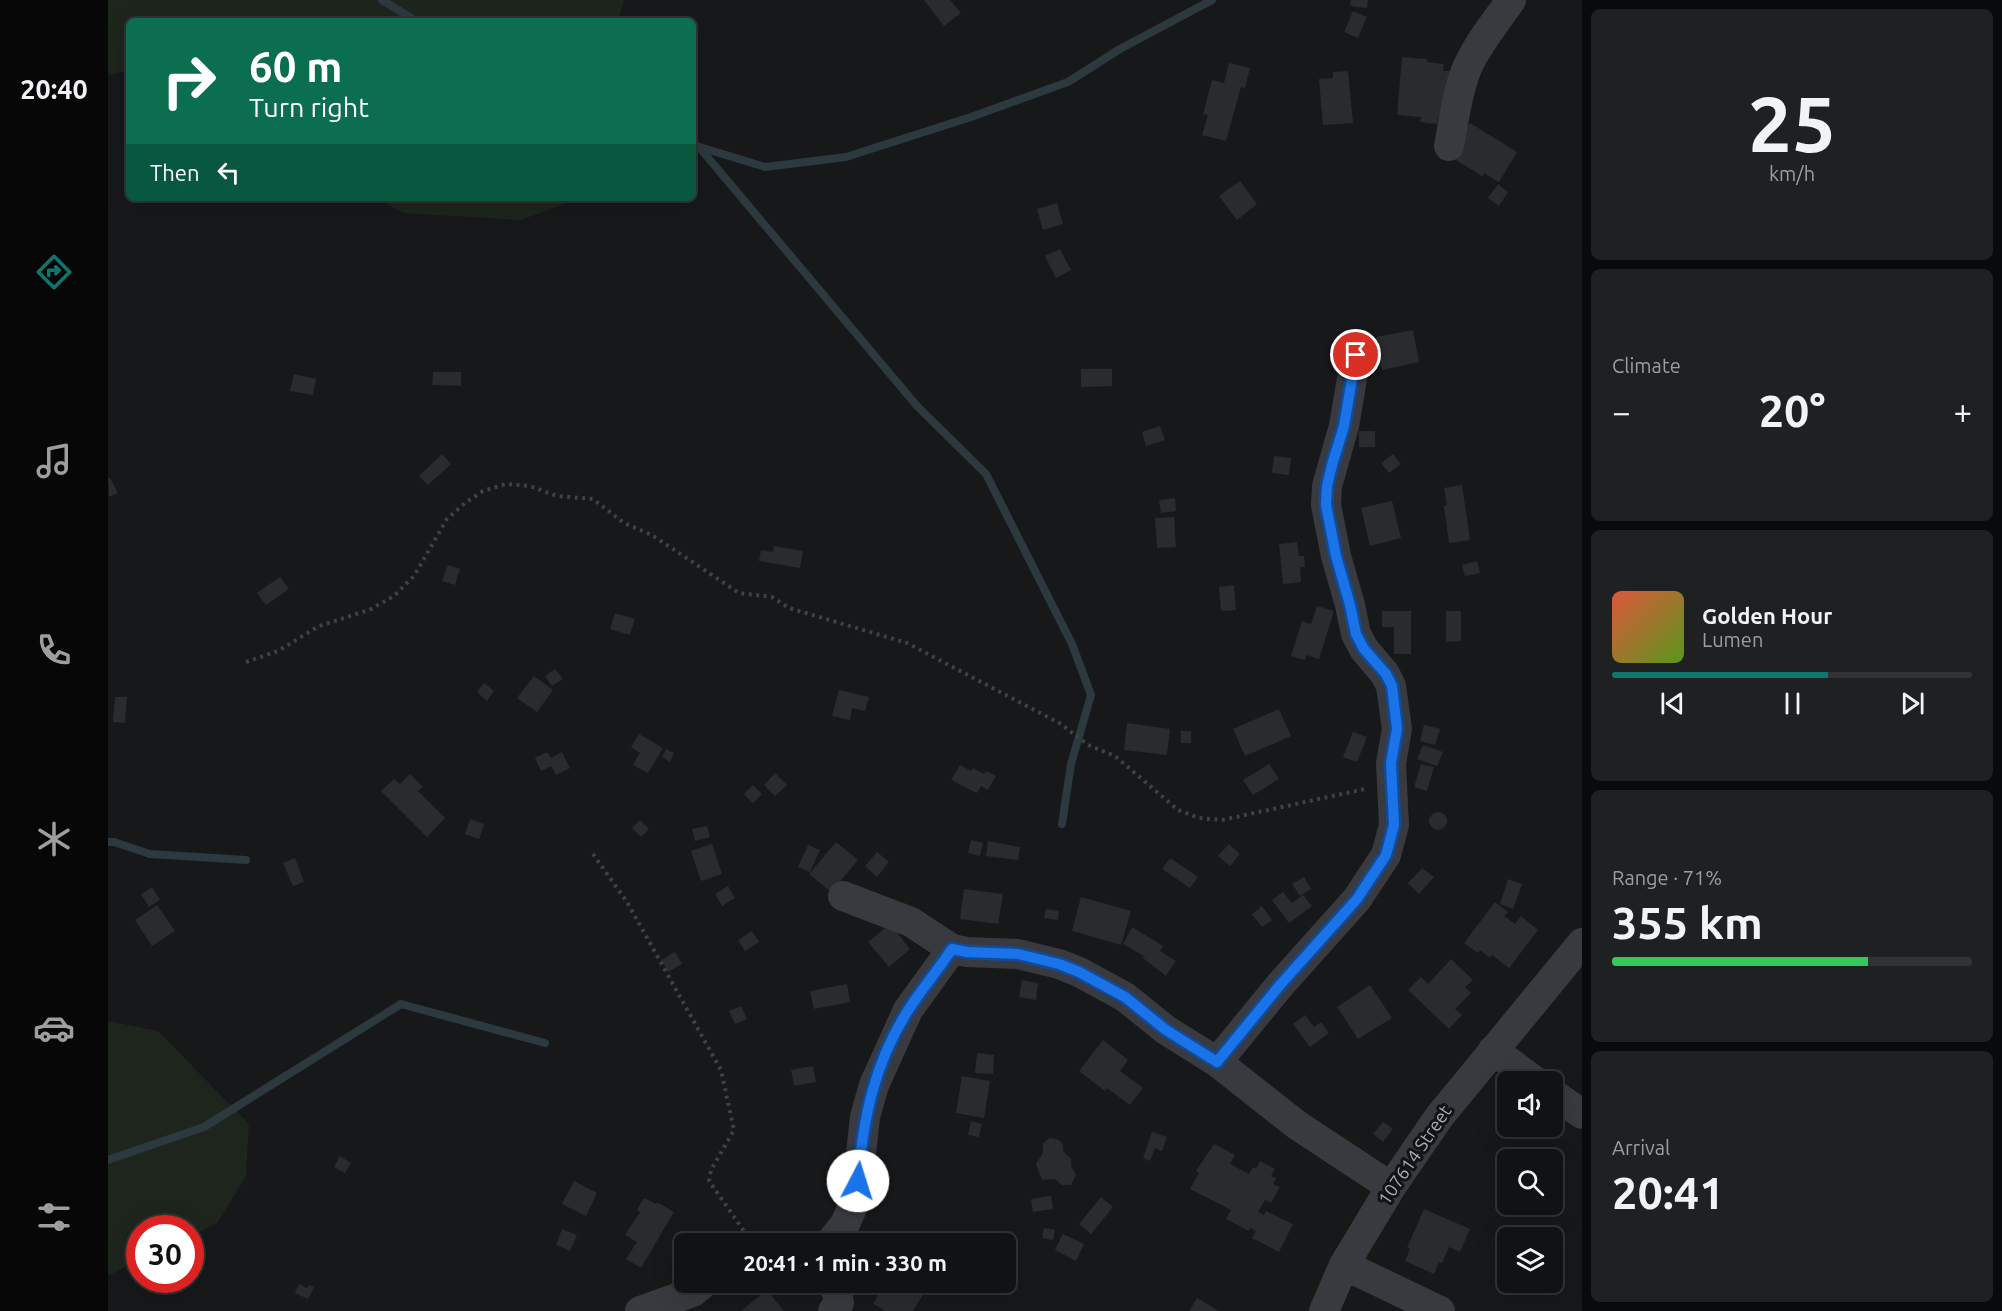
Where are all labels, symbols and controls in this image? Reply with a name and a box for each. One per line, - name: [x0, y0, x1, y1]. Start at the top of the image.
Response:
- icon: right: [150, 42, 228, 120]
- text: 60 m: [249, 43, 343, 90]
- text: 20:40: [20, 74, 88, 104]
- text: 25: [1748, 79, 1836, 167]
- text: Turn right: [249, 92, 369, 122]
- icon: left: [212, 156, 245, 189]
- text: Then: [150, 160, 200, 185]
- text: km/h: [1769, 162, 1815, 185]
- icon: directions: [33, 251, 75, 293]
- pin: [1330, 329, 1381, 380]
- icon: arrive: [1339, 338, 1372, 371]
- text: Climate: [1612, 354, 1681, 377]
- text: 20°: [1759, 385, 1825, 436]
- text: −: [1612, 393, 1631, 430]
- text: +: [1953, 393, 1972, 430]
- icon: music: [33, 440, 75, 482]
- text: Golden Hour: [1702, 603, 1832, 628]
- text: Lumen: [1702, 628, 1763, 651]
- icon: phone: [33, 629, 75, 671]
- icon: previous: [1656, 687, 1689, 720]
- icon: pause: [1776, 687, 1809, 720]
- icon: next: [1896, 687, 1929, 720]
- icon: climate: [33, 818, 75, 860]
- text: Range · 71%: [1612, 866, 1722, 889]
- text: 355 km: [1612, 897, 1763, 948]
- icon: car: [33, 1007, 75, 1049]
- map controls: [1497, 1071, 1563, 1293]
- button: sound: [1497, 1071, 1563, 1137]
- street label: 107614 Street: [1374, 1101, 1455, 1208]
- text: Arrival: [1612, 1136, 1670, 1159]
- position arrow: [826, 1149, 890, 1213]
- button: search: [1497, 1149, 1563, 1215]
- text: 20:41: [1612, 1167, 1725, 1218]
- icon: filters: [33, 1196, 75, 1238]
- speed limit sign: 30: [126, 1215, 204, 1293]
- button: layers: [1497, 1227, 1563, 1293]
- text: 20:41 · 1 min · 330 m: [743, 1250, 947, 1275]

